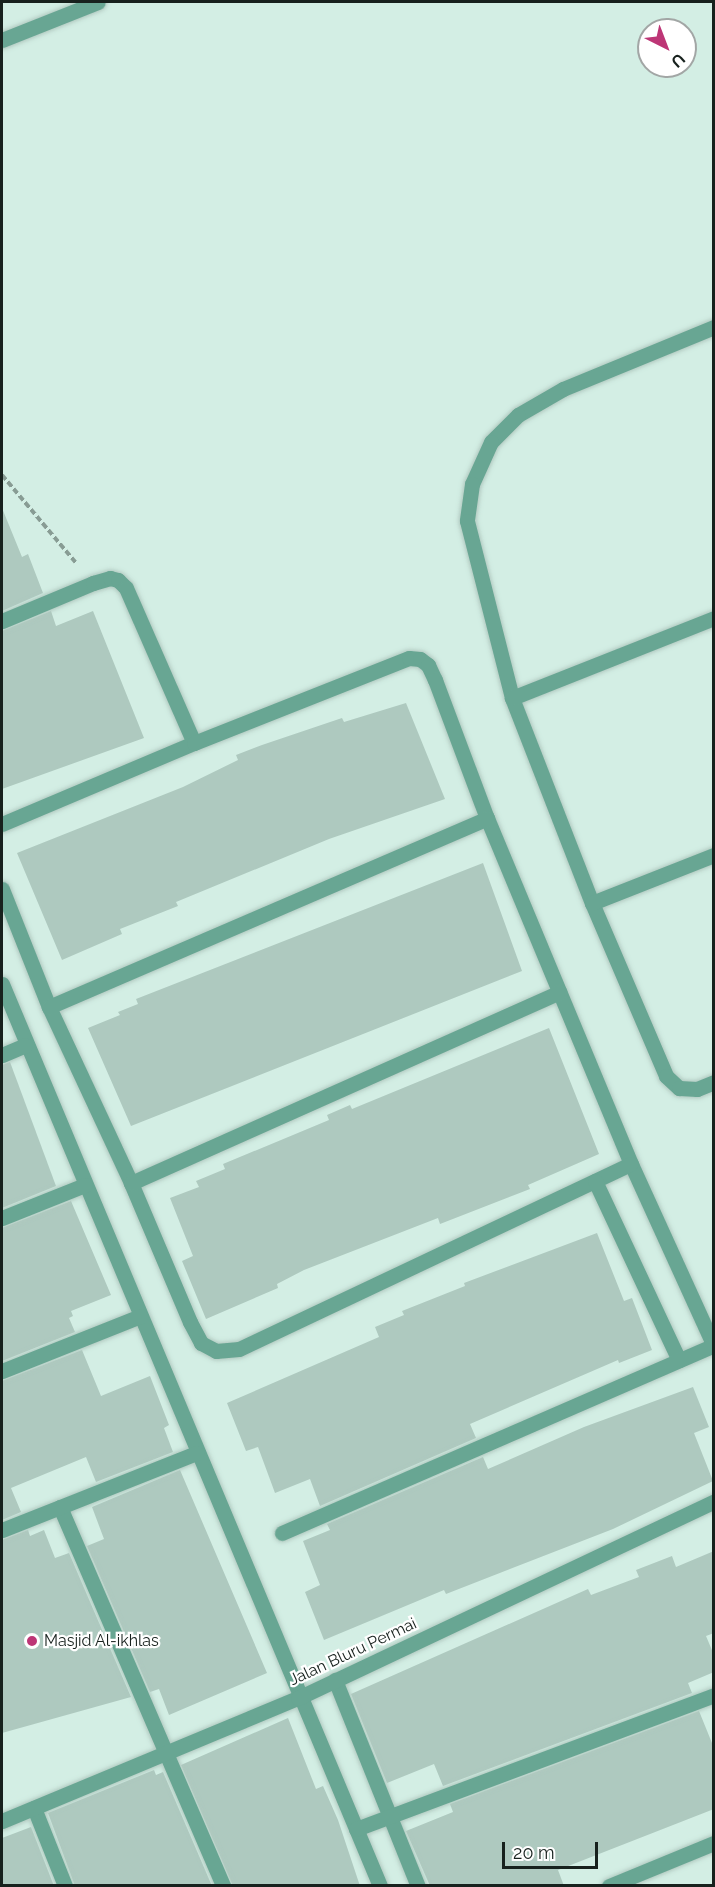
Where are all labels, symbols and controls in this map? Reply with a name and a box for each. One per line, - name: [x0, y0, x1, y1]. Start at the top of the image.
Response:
- north arrow: [637, 18, 697, 78]
- text: U: [667, 49, 689, 71]
- street label: Jalan Bluru Permai: [286, 1614, 420, 1690]
- place label: Masjid Al-ikhlas: [44, 1631, 159, 1651]
- marker: Masjid Al-ikhlas: [25, 1634, 39, 1648]
- scale bar: [505, 1830, 601, 1868]
- text: 20 m: [513, 1842, 555, 1863]

